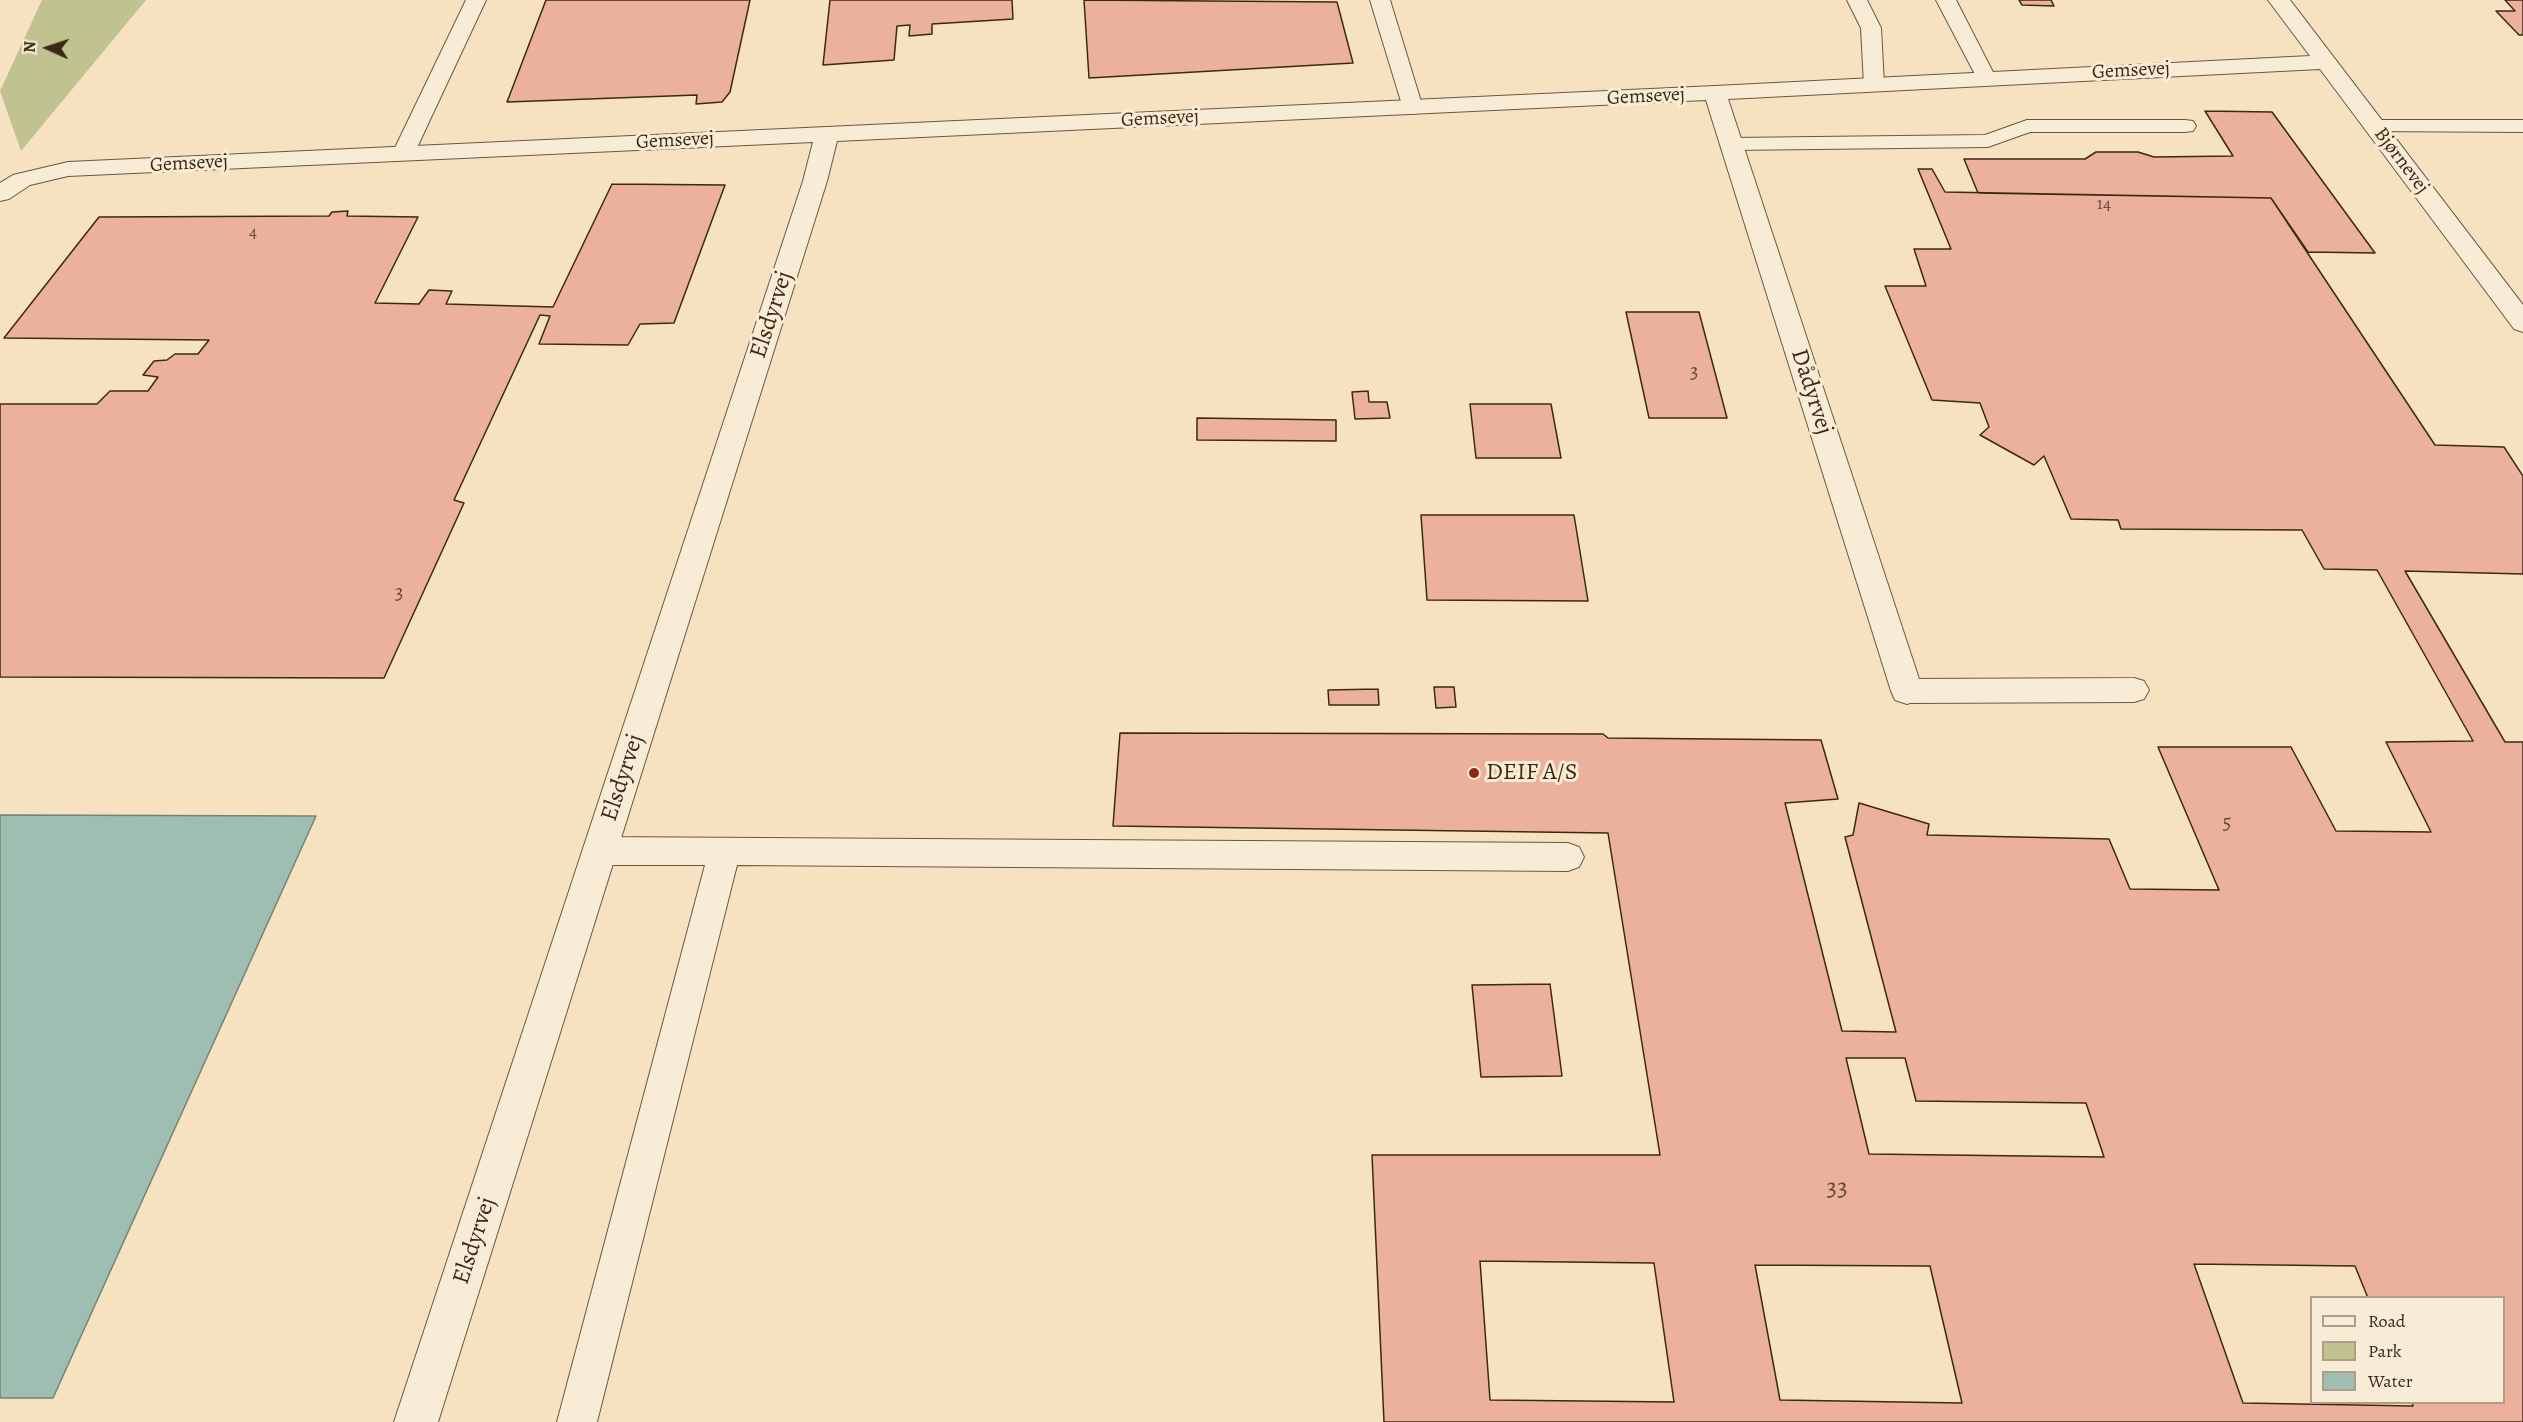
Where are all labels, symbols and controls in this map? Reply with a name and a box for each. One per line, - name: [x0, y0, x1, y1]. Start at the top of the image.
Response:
- north arrow: [18, 18, 78, 78]
- text: N: [19, 41, 41, 53]
- street label: Gemsevej: [2091, 57, 2171, 85]
- street label: Gemsevej: [1606, 83, 1686, 111]
- street label: Gemsevej: [1120, 105, 1200, 133]
- street label: Bjørnevej: [2368, 123, 2434, 199]
- street label: Gemsevej: [635, 127, 715, 155]
- street label: Gemsevej: [149, 150, 229, 178]
- house number: 14: [2097, 194, 2111, 216]
- house number: 4: [249, 222, 257, 244]
- street label: Elsdyrvej: [744, 268, 800, 362]
- street label: Dådyrvej: [1784, 346, 1838, 438]
- house number: 3: [1690, 360, 1698, 386]
- house number: 3: [395, 581, 403, 607]
- street label: Elsdyrvej: [595, 731, 651, 825]
- place label: DEIF A/S: [1486, 759, 1577, 787]
- marker: DEIF A/S: [1467, 766, 1481, 780]
- house number: 5: [2222, 811, 2232, 837]
- house number: 33: [1826, 1173, 1848, 1205]
- street label: Elsdyrvej: [447, 1194, 503, 1288]
- legend: [2310, 1296, 2505, 1404]
- text: Road: [2368, 1309, 2405, 1333]
- text: Park: [2368, 1339, 2402, 1363]
- text: Water: [2368, 1369, 2413, 1393]

